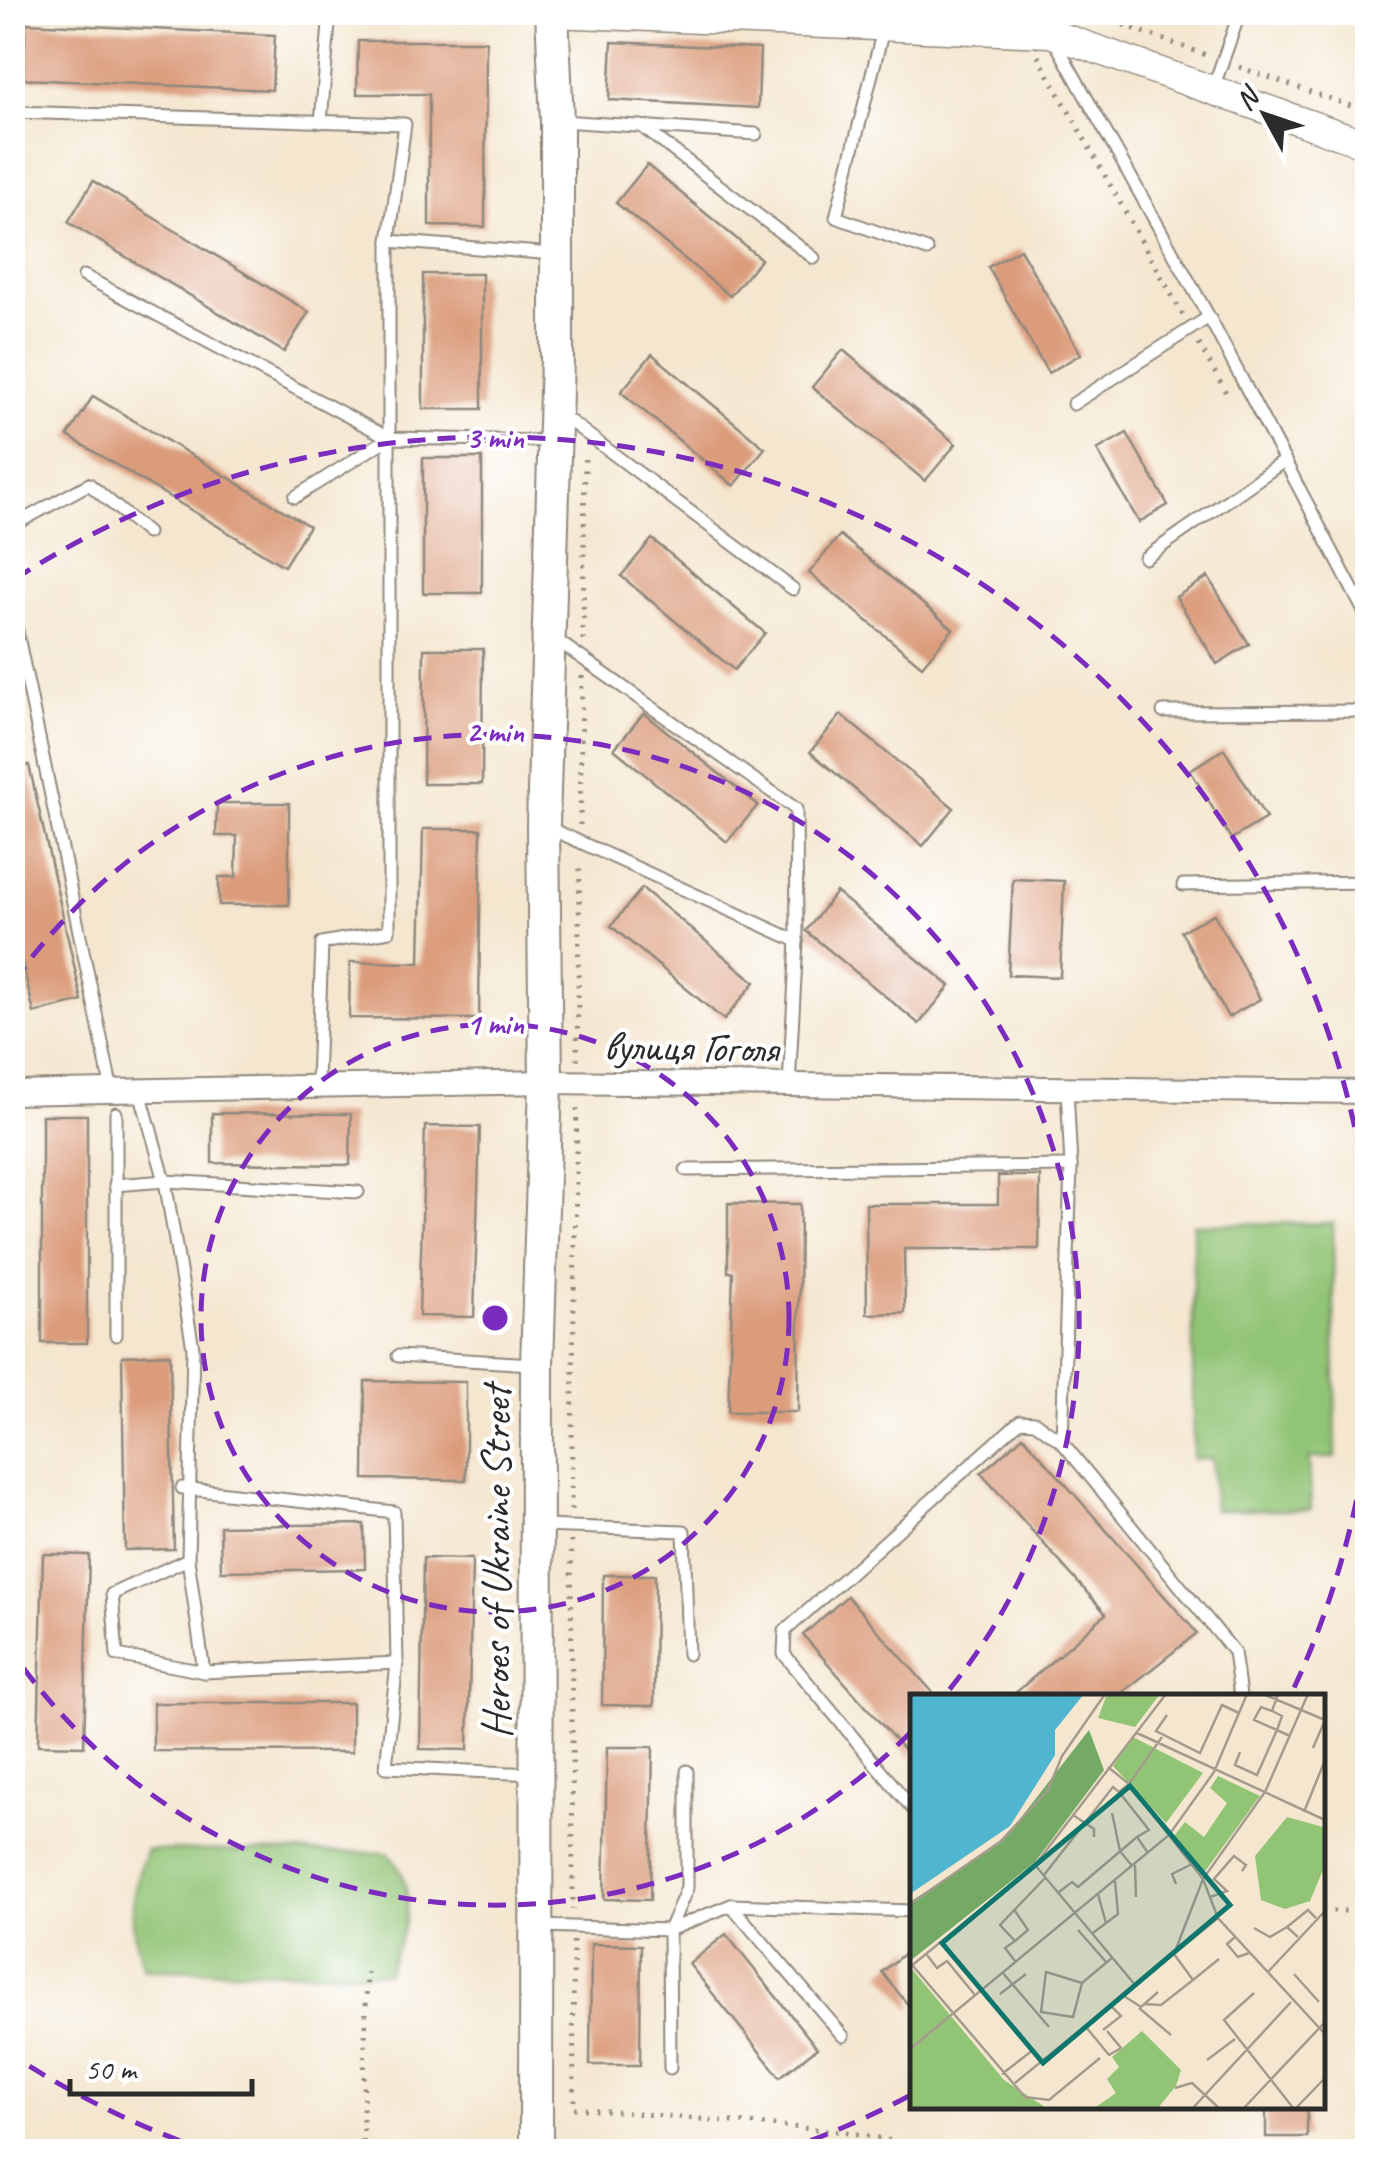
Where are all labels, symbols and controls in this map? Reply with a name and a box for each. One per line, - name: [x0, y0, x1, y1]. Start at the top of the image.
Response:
- north arrow: [1215, 65, 1315, 165]
- text: N: [1227, 78, 1268, 117]
- text: 3 min: [466, 419, 525, 457]
- text: 2 min: [466, 713, 525, 751]
- text: 1 min: [466, 1005, 525, 1043]
- street label: вулиця Гоголя: [603, 1019, 781, 1076]
- centre of rings: [477, 1300, 513, 1336]
- street label: Heroes of Ukraine Street: [470, 1380, 523, 1739]
- inset map: [910, 1694, 1325, 2109]
- scale bar: [70, 2034, 252, 2096]
- text: 50 m: [85, 2050, 138, 2088]

